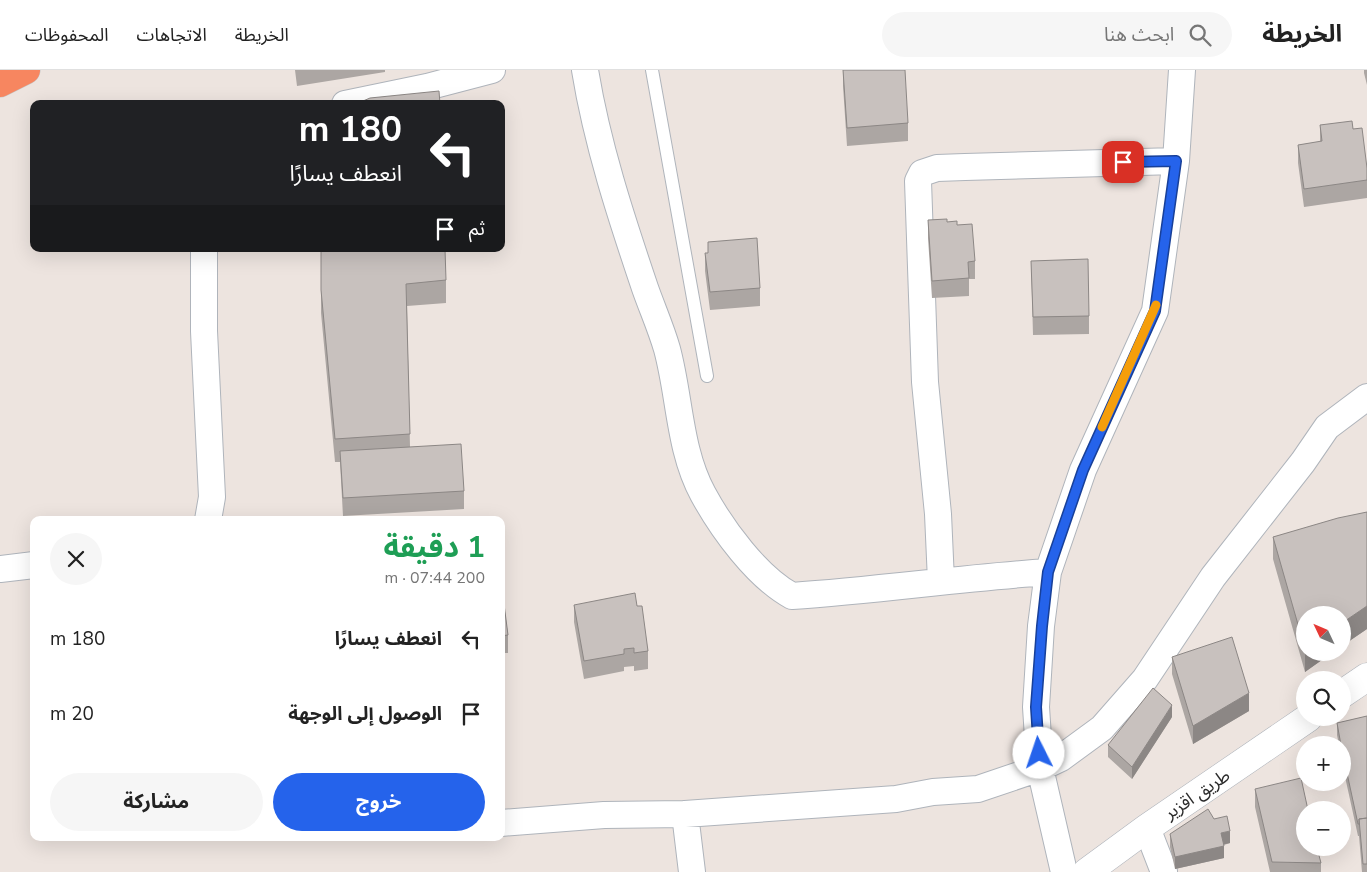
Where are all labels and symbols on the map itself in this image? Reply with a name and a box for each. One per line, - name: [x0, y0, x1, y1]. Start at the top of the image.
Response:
- pin: [1102, 141, 1144, 183]
- north arrow: [1296, 606, 1351, 661]
- position arrow: [1012, 726, 1064, 778]
- street label: طريق اقزير: [1158, 763, 1235, 825]

